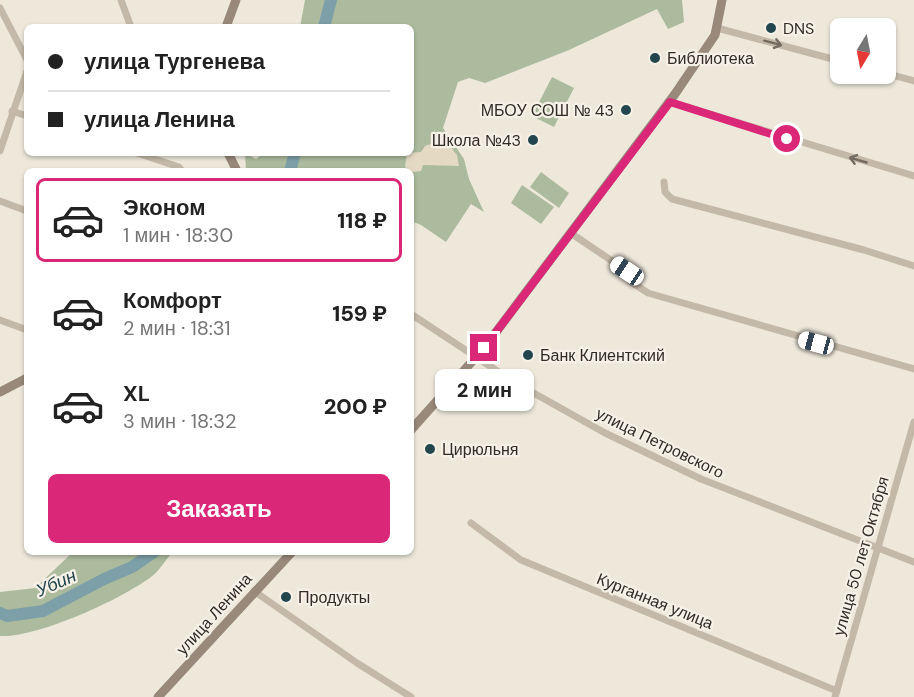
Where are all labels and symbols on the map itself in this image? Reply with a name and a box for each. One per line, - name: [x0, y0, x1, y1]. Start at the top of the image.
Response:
- place label: DNS: [783, 18, 814, 39]
- north arrow: [830, 18, 896, 84]
- marker: DNS: [764, 21, 778, 35]
- one-way arrow: [764, 38, 783, 49]
- place label: Библиотека: [667, 48, 754, 69]
- marker: Библиотека: [648, 51, 662, 65]
- place label: МБОУ СОШ № 43: [481, 100, 614, 121]
- marker: МБОУ СОШ № 43: [619, 103, 633, 117]
- route start: [773, 125, 800, 152]
- place label: Школа №43: [432, 130, 521, 151]
- marker: Школа №43: [526, 133, 540, 147]
- one-way arrow: [849, 154, 868, 165]
- car: [607, 253, 647, 289]
- car: [796, 330, 836, 356]
- route end: [470, 334, 497, 361]
- place label: Банк Клиентский: [540, 345, 665, 366]
- marker: Банк Клиентский: [521, 348, 535, 362]
- callout: 2 мин: [434, 369, 534, 411]
- street label: улица Петровского: [592, 403, 728, 483]
- place label: Цирюльня: [442, 439, 519, 460]
- marker: Цирюльня: [423, 442, 437, 456]
- street label: улица 50 лет Октября: [828, 474, 894, 638]
- water label: Убин: [31, 564, 80, 603]
- street label: Курганная улица: [594, 568, 716, 634]
- street label: улица Ленина: [172, 569, 256, 659]
- place label: Продукты: [298, 587, 370, 608]
- marker: Продукты: [279, 590, 293, 604]

